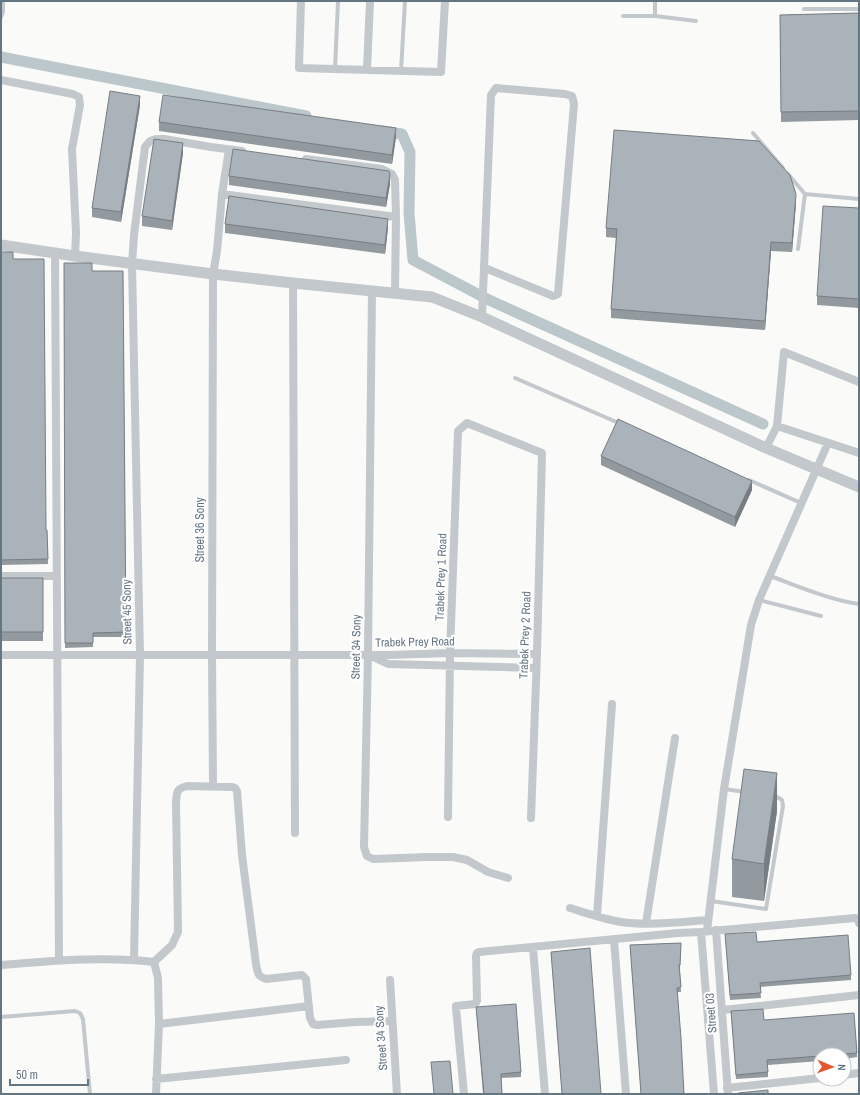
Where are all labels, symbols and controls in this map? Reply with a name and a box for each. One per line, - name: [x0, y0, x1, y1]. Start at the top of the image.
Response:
- street label: Street 36 Sony: [192, 497, 208, 563]
- street label: Trabek Prey 1 Road: [431, 533, 451, 621]
- street label: Street 45 Sony: [118, 579, 136, 645]
- street label: Trabek Prey 2 Road: [515, 591, 535, 679]
- street label: Street 34 Sony: [347, 614, 365, 680]
- street label: Trabek Prey Road: [375, 633, 455, 651]
- street label: Street 03: [702, 993, 720, 1033]
- street label: Street 34 Sony: [371, 1005, 391, 1071]
- north arrow: [812, 1047, 852, 1087]
- scale bar: [10, 1061, 88, 1087]
- text: N: [835, 1064, 849, 1071]
- text: 50 m: [16, 1067, 38, 1083]

